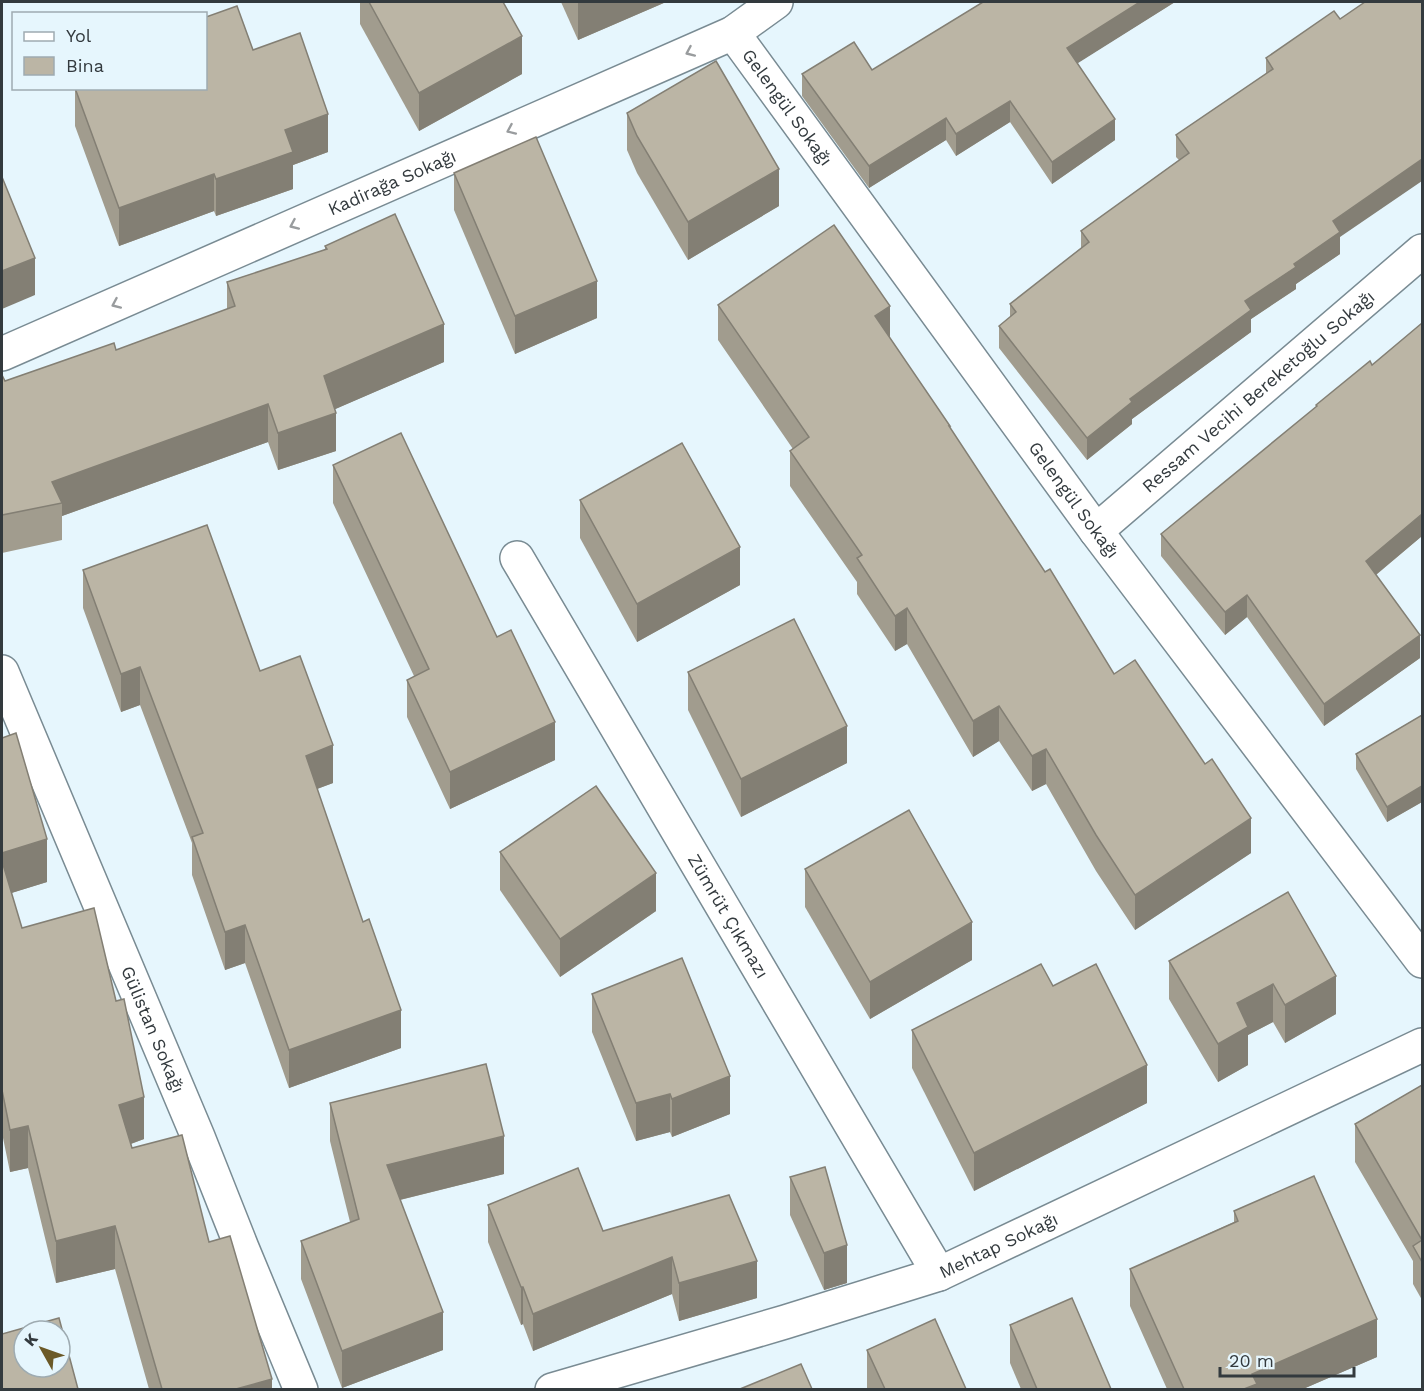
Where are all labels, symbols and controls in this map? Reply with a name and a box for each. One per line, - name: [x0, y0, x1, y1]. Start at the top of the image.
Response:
- legend: [12, 12, 207, 90]
- text: Yol: [66, 25, 92, 46]
- one-way arrow: [685, 45, 696, 57]
- street label: Gelengül Sokağı: [738, 45, 837, 169]
- text: Bina: [66, 55, 104, 76]
- one-way arrow: [507, 123, 518, 135]
- street label: Kadirağa Sokağı: [325, 145, 459, 220]
- one-way arrow: [290, 218, 301, 230]
- street label: Ressam Vecihi Bereketoğlu Sokağı: [1138, 286, 1378, 497]
- one-way arrow: [111, 296, 122, 308]
- street label: Gelengül Sokağı: [1024, 437, 1124, 562]
- street label: Zümrüt Çıkmazı: [684, 850, 773, 982]
- street label: Gülistan Sokağı: [117, 963, 189, 1096]
- street label: Mehtap Sokağı: [936, 1208, 1061, 1282]
- north arrow: [12, 1319, 72, 1379]
- text: K: [20, 1329, 42, 1350]
- scale bar: [1220, 1340, 1354, 1378]
- text: 20 m: [1229, 1350, 1274, 1371]

